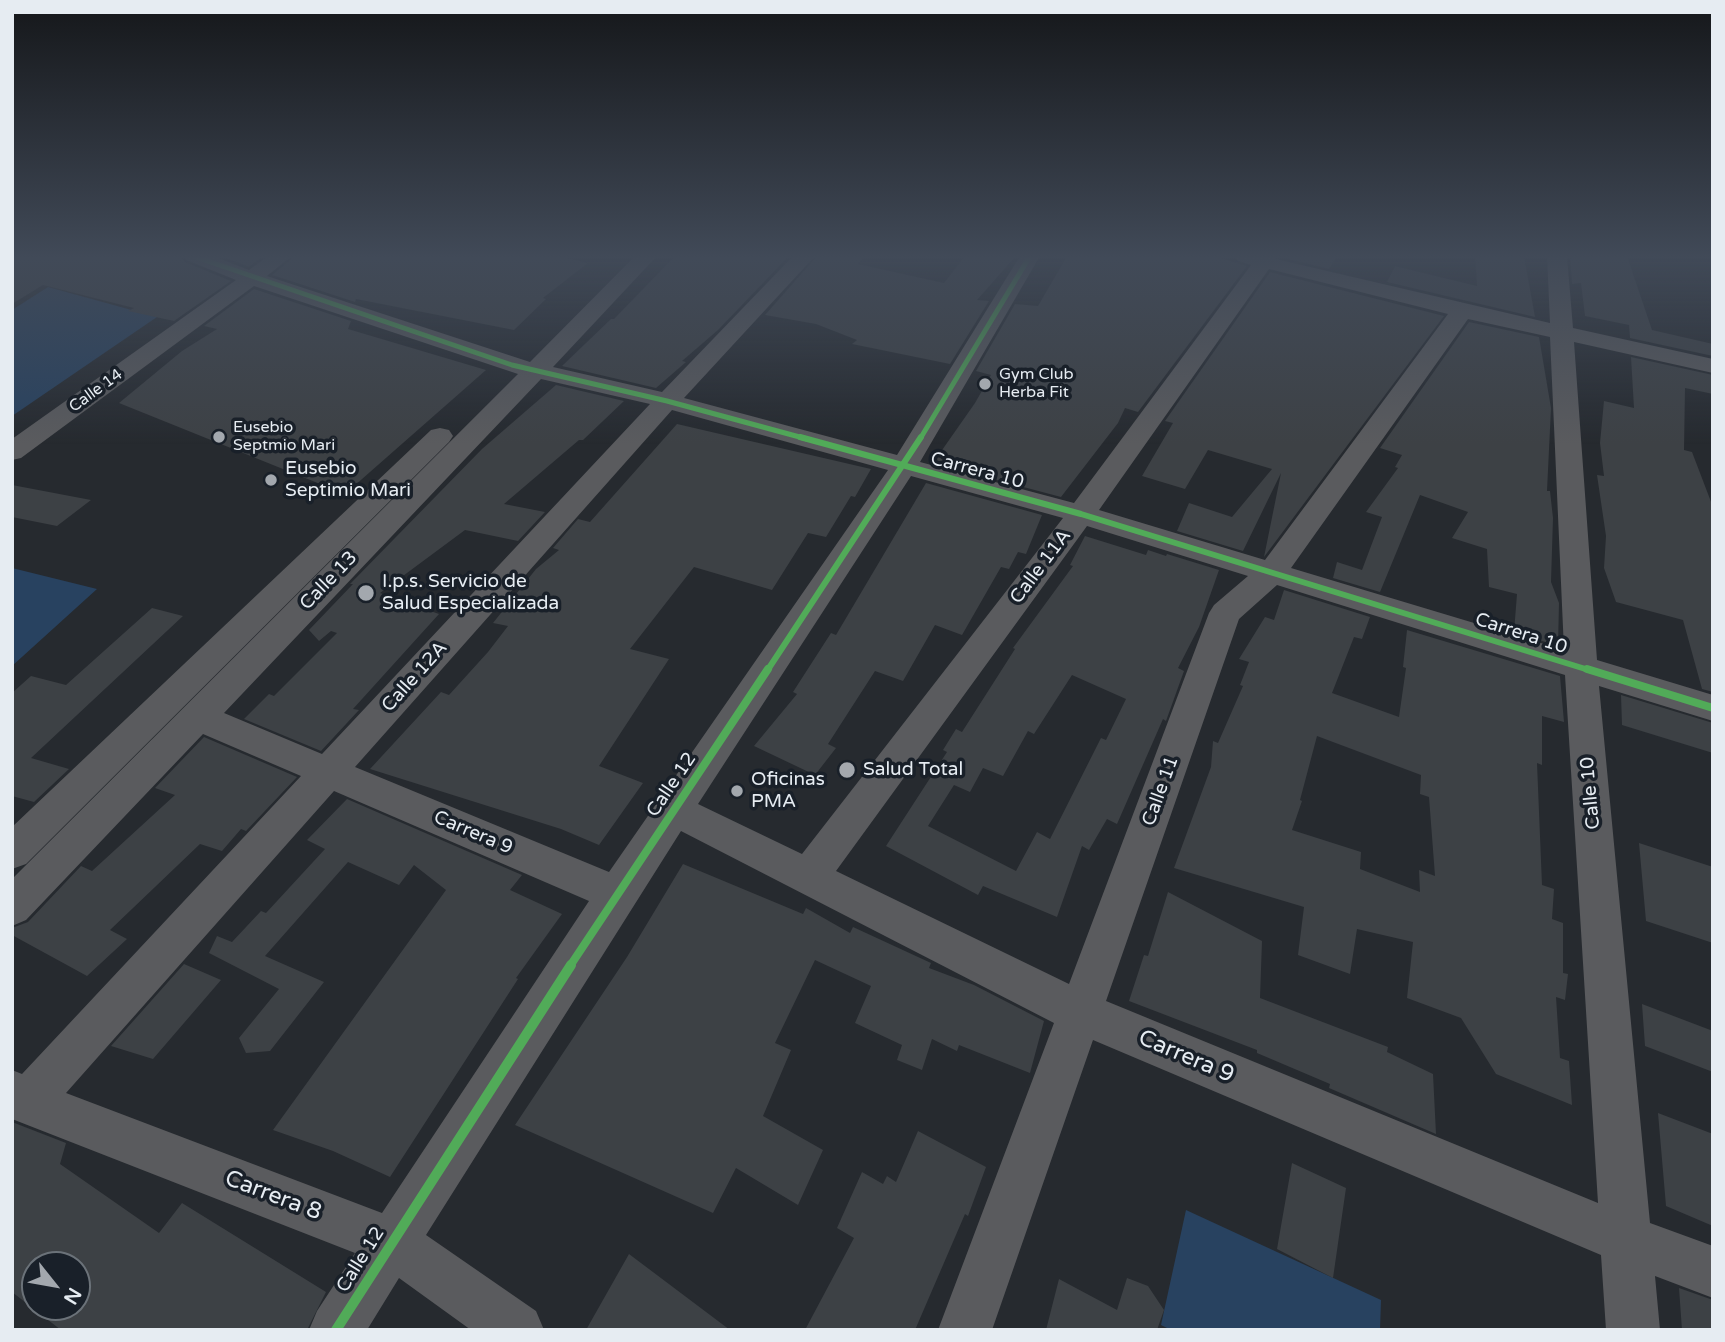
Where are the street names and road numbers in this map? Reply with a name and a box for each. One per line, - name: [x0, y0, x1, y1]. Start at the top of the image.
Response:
- street label: Calle 14: [66, 365, 126, 417]
- street label: Carrera 10: [928, 448, 1026, 494]
- street label: Calle 11A: [1006, 525, 1076, 609]
- street label: Calle 13: [295, 547, 363, 615]
- street label: Carrera 10: [1472, 608, 1570, 660]
- street label: Calle 12A: [377, 637, 453, 717]
- street label: Calle 12: [642, 748, 702, 822]
- street label: Calle 11: [1138, 753, 1184, 829]
- street label: Calle 10: [1576, 756, 1606, 830]
- street label: Carrera 9: [430, 806, 516, 860]
- street label: Carrera 9: [1134, 1024, 1238, 1090]
- street label: Carrera 8: [221, 1165, 325, 1227]
- street label: Calle 12: [332, 1223, 390, 1297]

